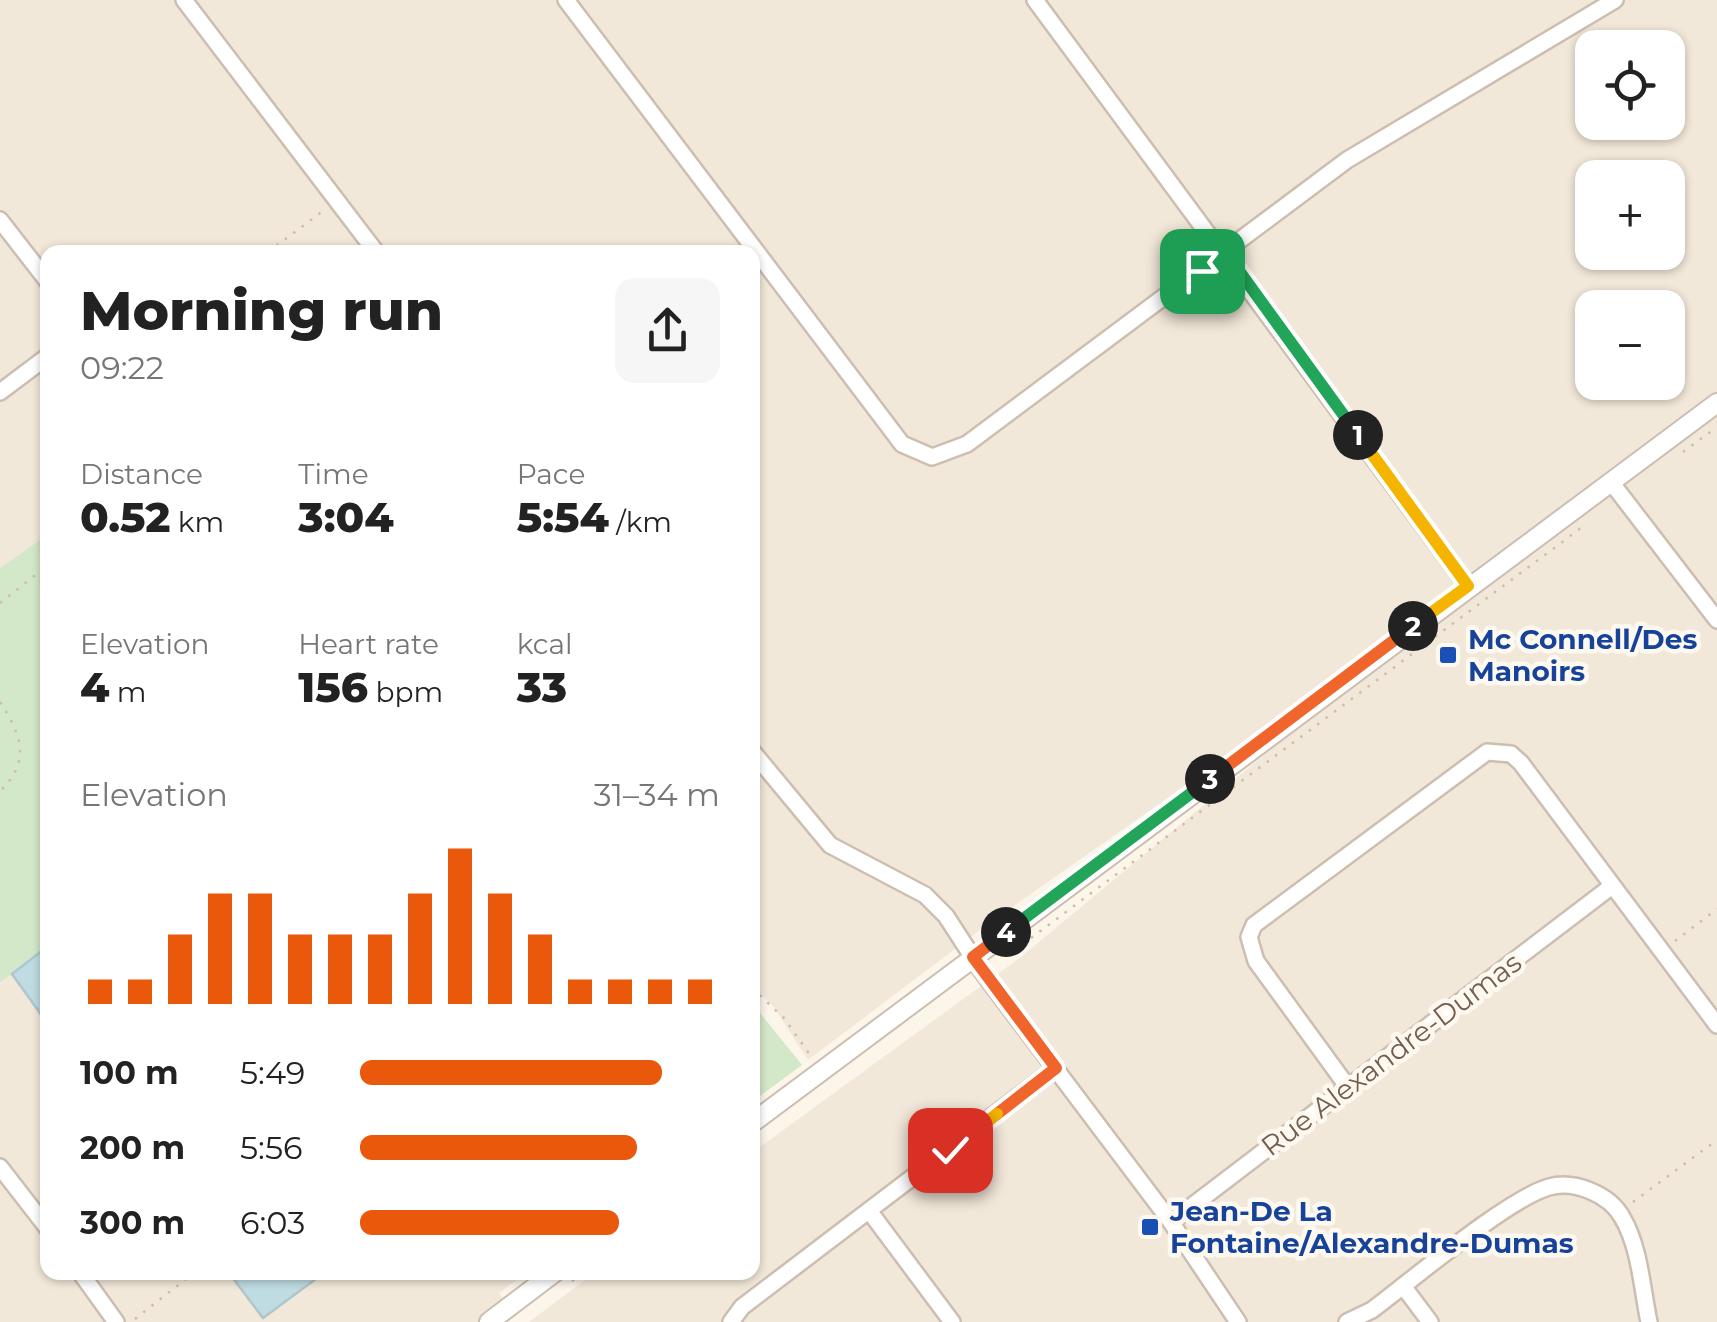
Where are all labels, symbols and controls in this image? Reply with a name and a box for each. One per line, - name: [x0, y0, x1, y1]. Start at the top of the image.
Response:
- map controls: [1575, 30, 1685, 400]
- button: locate: [1575, 30, 1685, 140]
- button: +: [1575, 160, 1685, 270]
- pin: [1160, 229, 1245, 314]
- icon: arrive: [1175, 244, 1230, 299]
- text: Morning run: [80, 277, 443, 344]
- button: share: [615, 278, 720, 383]
- button: −: [1575, 290, 1685, 400]
- text: 09:22: [80, 348, 164, 387]
- pin: 1: [1333, 410, 1383, 460]
- text: 1: [1353, 418, 1363, 452]
- text: Distance: [80, 457, 203, 491]
- text: Time: [298, 457, 369, 491]
- text: Pace: [517, 457, 585, 491]
- text: 0.52: [80, 491, 171, 543]
- text: 3:04: [298, 491, 394, 543]
- text: 5:54: [517, 491, 609, 543]
- text: km: [171, 505, 224, 539]
- text: /km: [609, 505, 672, 539]
- pin: 2: [1388, 601, 1438, 651]
- text: 2: [1405, 609, 1421, 643]
- place label: Mc Connell/Des Manoirs: [1468, 622, 1697, 688]
- text: Elevation: [80, 627, 209, 661]
- text: Heart rate: [298, 627, 439, 661]
- text: kcal: [517, 627, 573, 661]
- marker: Mc Connell/Des Manoirs: [1437, 644, 1459, 666]
- text: 4: [80, 661, 109, 713]
- text: 156: [298, 661, 368, 713]
- text: 33: [517, 661, 567, 713]
- text: m: [109, 675, 146, 709]
- text: bpm: [368, 675, 443, 709]
- pin: 3: [1185, 754, 1235, 804]
- text: 3: [1202, 762, 1218, 796]
- text: Elevation: [80, 775, 228, 814]
- text: 31–34 m: [594, 775, 720, 814]
- pin: 4: [981, 907, 1031, 957]
- text: 4: [996, 915, 1016, 949]
- street label: Rue Alexandre-Dumas: [1254, 945, 1528, 1163]
- text: 100 m: [80, 1053, 179, 1092]
- text: 5:49: [240, 1053, 305, 1092]
- pin: [908, 1108, 993, 1193]
- icon: check: [923, 1123, 978, 1178]
- text: 200 m: [80, 1128, 185, 1167]
- text: 5:56: [240, 1128, 303, 1167]
- place label: Jean-De La Fontaine/Alexandre-Dumas: [1169, 1194, 1574, 1260]
- text: 300 m: [80, 1203, 185, 1242]
- text: 6:03: [240, 1203, 305, 1242]
- marker: Jean-De La Fontaine/Alexandre-Dumas: [1139, 1216, 1161, 1238]

